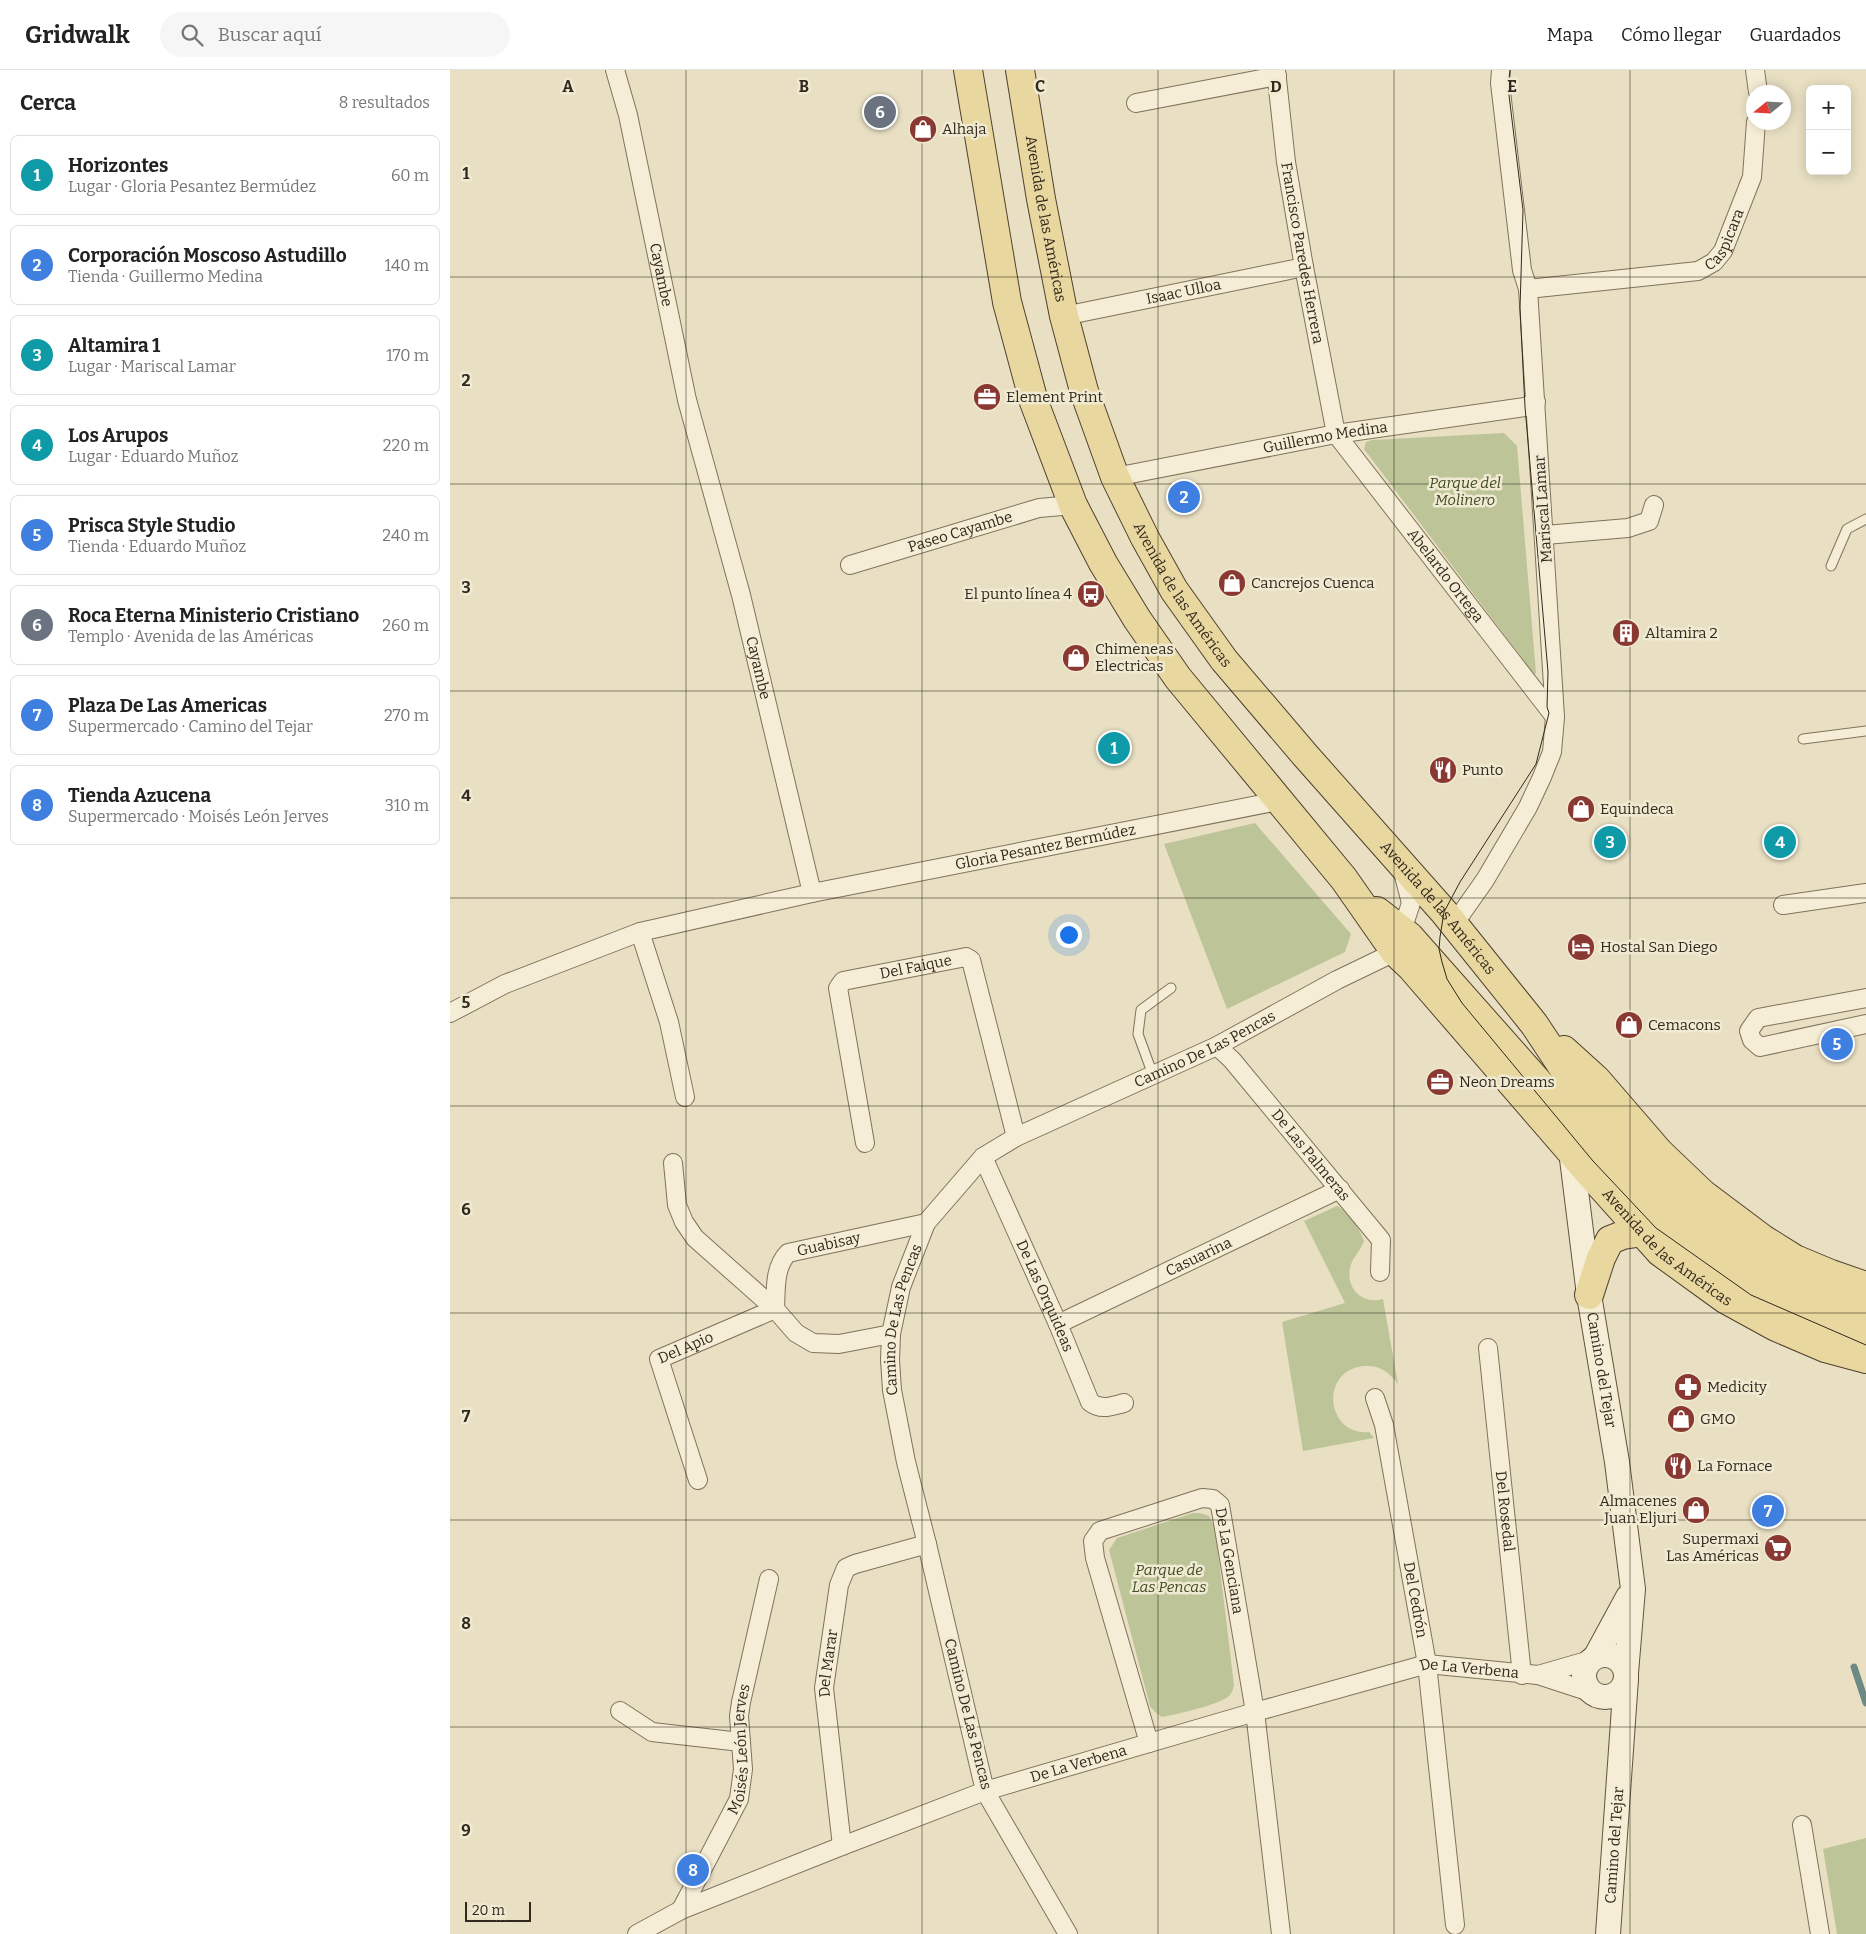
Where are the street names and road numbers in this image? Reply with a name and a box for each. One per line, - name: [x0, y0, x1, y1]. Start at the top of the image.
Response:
- street label: Avenida de las Américas: [1022, 134, 1070, 304]
- street label: Francisco Paredes Herrera: [1277, 161, 1328, 345]
- street label: Caspicara: [1701, 206, 1748, 274]
- street label: Cayambe: [646, 242, 676, 308]
- street label: Isaac Ulloa: [1144, 275, 1223, 308]
- street label: Guillermo Medina: [1261, 418, 1389, 457]
- street label: Mariscal Lamar: [1530, 454, 1556, 563]
- street label: Paseo Cayambe: [906, 508, 1014, 556]
- street label: Avenida de las Américas: [1130, 519, 1235, 671]
- street label: Abelardo Ortega: [1403, 525, 1487, 626]
- street label: Cayambe: [742, 634, 775, 701]
- street label: Gloria Pesantez Bermúdez: [954, 820, 1137, 874]
- street label: Avenida de las Américas: [1377, 837, 1500, 978]
- street label: Del Faique: [878, 951, 953, 983]
- street label: Camino De Las Pencas: [1131, 1007, 1279, 1091]
- street label: De Las Palmeras: [1268, 1106, 1354, 1205]
- street label: Avenida de las Américas: [1598, 1185, 1735, 1310]
- street label: Guabisay: [795, 1229, 862, 1260]
- street label: Casuarina: [1163, 1233, 1235, 1280]
- street label: De Las Orquideas: [1012, 1237, 1077, 1354]
- street label: Camino De Las Pencas: [881, 1241, 926, 1397]
- street label: Camino del Tejar: [1583, 1311, 1620, 1429]
- street label: Del Apio: [655, 1328, 716, 1367]
- street label: Del Rosedal: [1492, 1470, 1518, 1552]
- street label: De La Genciana: [1212, 1506, 1247, 1615]
- street label: Del Cedrón: [1400, 1560, 1431, 1640]
- street label: Del Marar: [815, 1628, 842, 1698]
- street label: Camino De Las Pencas: [941, 1637, 995, 1791]
- street label: De La Verbena: [1417, 1654, 1520, 1682]
- street label: Moisés León Jerves: [723, 1682, 754, 1818]
- street label: De La Verbena: [1028, 1741, 1129, 1786]
- street label: Camino del Tejar: [1601, 1786, 1627, 1904]

